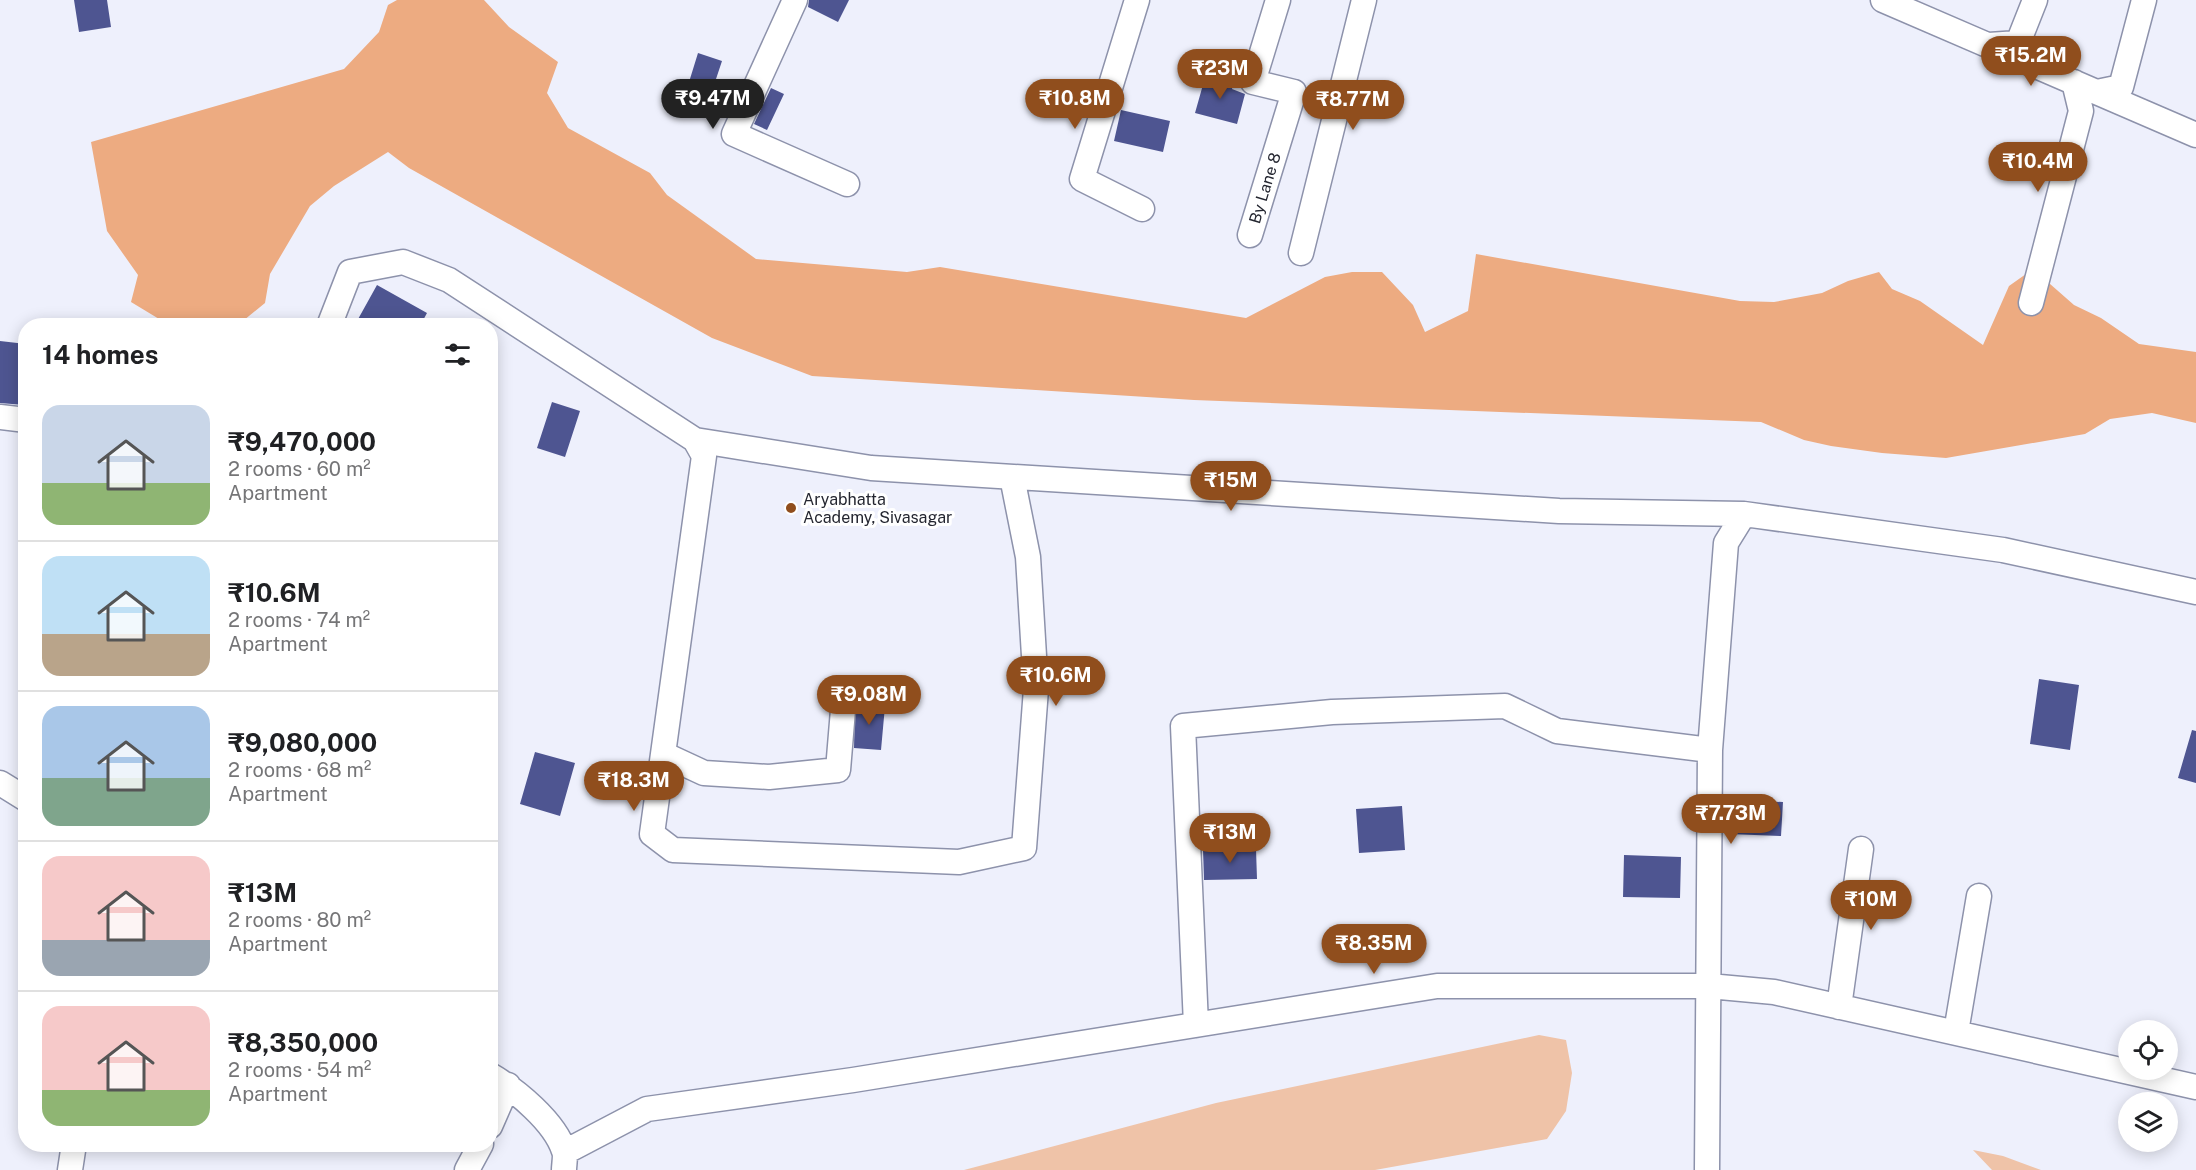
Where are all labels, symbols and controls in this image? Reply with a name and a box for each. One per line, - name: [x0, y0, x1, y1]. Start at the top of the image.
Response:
- pin: ₹15.2M: [1982, 36, 2080, 87]
- text: ₹15.2M: [1995, 43, 2067, 67]
- pin: ₹23M: [1184, 49, 1256, 100]
- text: ₹23M: [1191, 56, 1249, 80]
- pin: ₹9.47M: [664, 79, 762, 130]
- pin: ₹10.8M: [1026, 79, 1124, 130]
- pin: ₹8.77M: [1304, 80, 1402, 131]
- text: ₹9.47M: [675, 86, 751, 110]
- text: ₹10.8M: [1039, 86, 1111, 110]
- text: ₹8.77M: [1316, 87, 1390, 111]
- pin: ₹10.4M: [1989, 142, 2087, 193]
- text: ₹10.4M: [2002, 149, 2074, 173]
- street label: By Lane 8: [1245, 150, 1285, 226]
- icon: filters: [441, 338, 474, 371]
- text: 14 homes: [42, 339, 158, 370]
- text: ₹9,470,000: [228, 426, 376, 457]
- icon: home: [90, 429, 162, 501]
- text: 2 rooms · 60 m²: [228, 457, 371, 481]
- pin: ₹15M: [1195, 461, 1267, 512]
- text: ₹15M: [1204, 468, 1258, 492]
- text: Apartment: [228, 481, 328, 505]
- place label: Aryabhatta Academy, Sivasagar: [803, 490, 952, 527]
- marker: Aryabhatta Academy, Sivasagar: [784, 501, 798, 515]
- text: ₹10.6M: [228, 577, 321, 608]
- icon: home: [90, 580, 162, 652]
- text: 2 rooms · 74 m²: [228, 608, 370, 632]
- text: Apartment: [228, 632, 328, 656]
- pin: ₹10.6M: [1007, 656, 1105, 707]
- text: ₹10.6M: [1020, 663, 1092, 687]
- pin: ₹9.08M: [820, 675, 918, 726]
- text: ₹9.08M: [831, 682, 907, 706]
- text: ₹9,080,000: [228, 727, 377, 758]
- icon: home: [90, 730, 162, 802]
- text: 2 rooms · 68 m²: [228, 758, 371, 782]
- pin: ₹18.3M: [585, 761, 683, 812]
- text: ₹18.3M: [598, 768, 670, 792]
- text: Apartment: [228, 782, 328, 806]
- pin: ₹7.73M: [1682, 794, 1780, 845]
- text: ₹7.73M: [1696, 801, 1766, 825]
- pin: ₹13M: [1194, 813, 1266, 864]
- text: ₹13M: [1203, 820, 1257, 844]
- text: ₹13M: [228, 877, 297, 908]
- icon: home: [90, 880, 162, 952]
- pin: ₹10M: [1835, 880, 1907, 931]
- text: ₹10M: [1845, 887, 1897, 911]
- text: 2 rooms · 80 m²: [228, 908, 371, 932]
- pin: ₹8.35M: [1325, 924, 1423, 975]
- text: ₹8.35M: [1336, 931, 1412, 955]
- text: Apartment: [228, 932, 328, 956]
- map controls: [2118, 1020, 2178, 1152]
- button: locate: [2118, 1020, 2178, 1080]
- text: ₹8,350,000: [228, 1027, 378, 1058]
- icon: home: [90, 1030, 162, 1102]
- text: 2 rooms · 54 m²: [228, 1058, 371, 1082]
- text: Apartment: [228, 1082, 328, 1106]
- button: layers: [2118, 1092, 2178, 1152]

